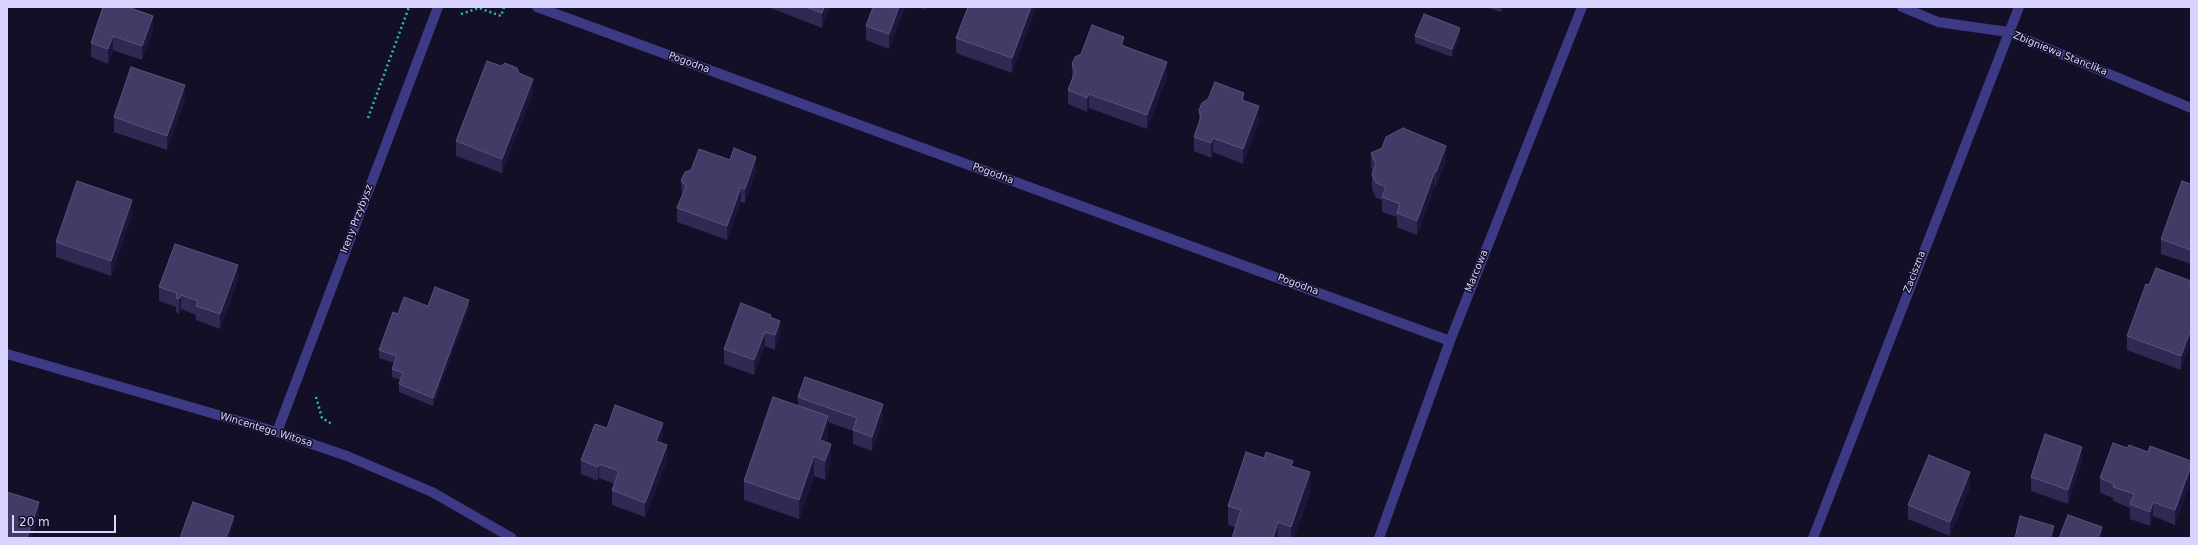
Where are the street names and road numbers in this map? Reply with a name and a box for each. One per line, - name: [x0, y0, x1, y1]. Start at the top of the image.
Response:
- street label: Zbigniewa Stanclika: [2011, 30, 2109, 78]
- street label: Pogodna: [667, 50, 711, 76]
- street label: Pogodna: [971, 161, 1015, 187]
- street label: Ireny Przybysz: [338, 183, 376, 255]
- street label: Marcowa: [1463, 248, 1491, 294]
- street label: Zaciszna: [1901, 249, 1929, 295]
- street label: Pogodna: [1276, 272, 1320, 298]
- street label: Wincentego Witosa: [218, 410, 314, 450]

